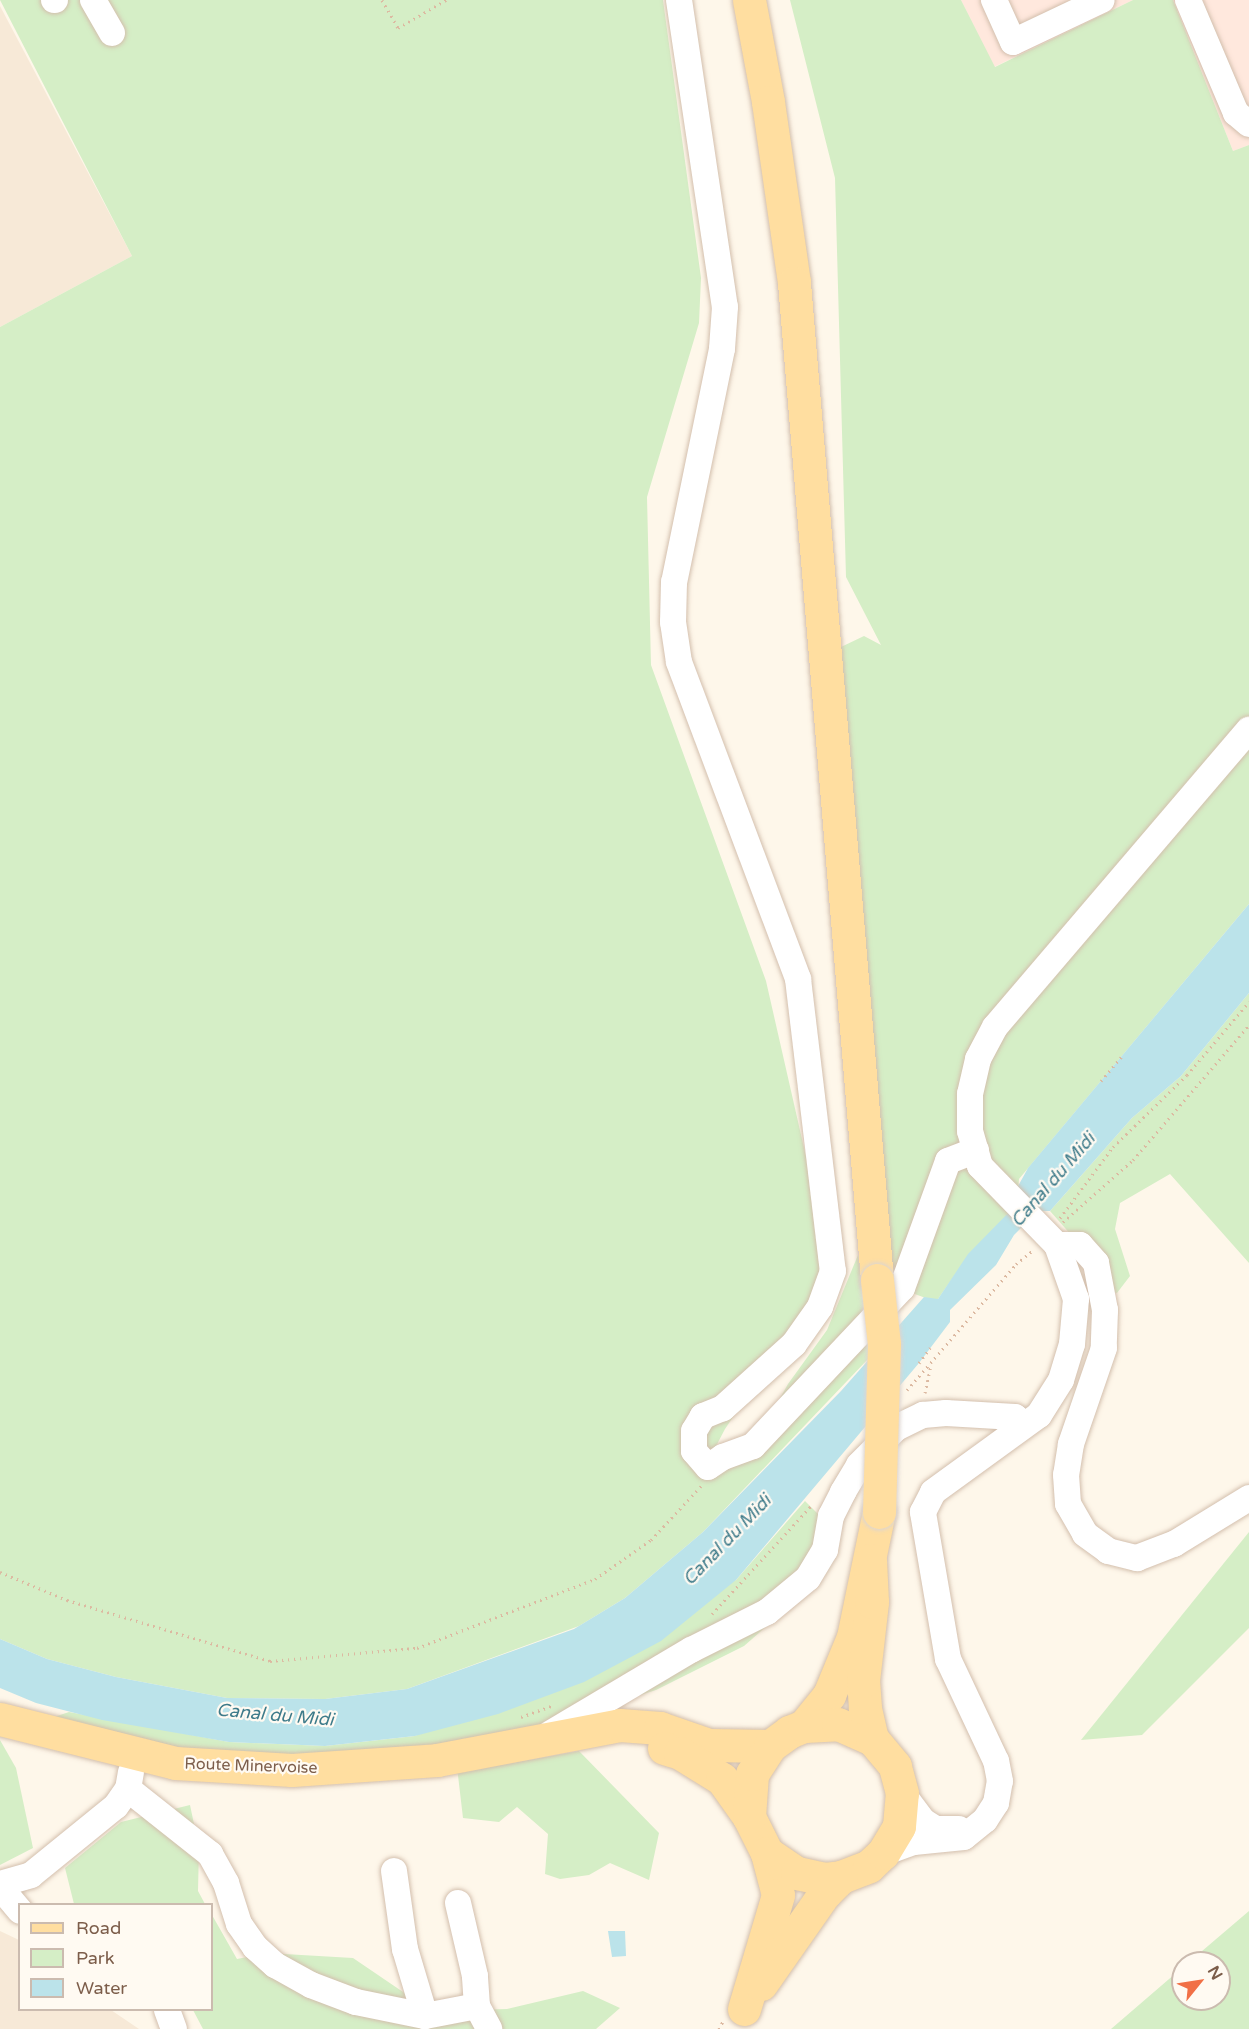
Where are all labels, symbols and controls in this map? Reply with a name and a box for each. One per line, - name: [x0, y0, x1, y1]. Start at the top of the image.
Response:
- water label: Canal du Midi: [1006, 1129, 1100, 1231]
- water label: Canal du Midi: [678, 1490, 776, 1590]
- water label: Canal du Midi: [216, 1699, 334, 1731]
- street label: Route Minervoise: [184, 1754, 318, 1778]
- legend: [18, 1903, 213, 2011]
- text: Road: [76, 1917, 121, 1939]
- text: Park: [76, 1947, 114, 1969]
- north arrow: [1171, 1951, 1231, 2011]
- text: N: [1203, 1962, 1227, 1984]
- text: Water: [76, 1977, 127, 1999]

